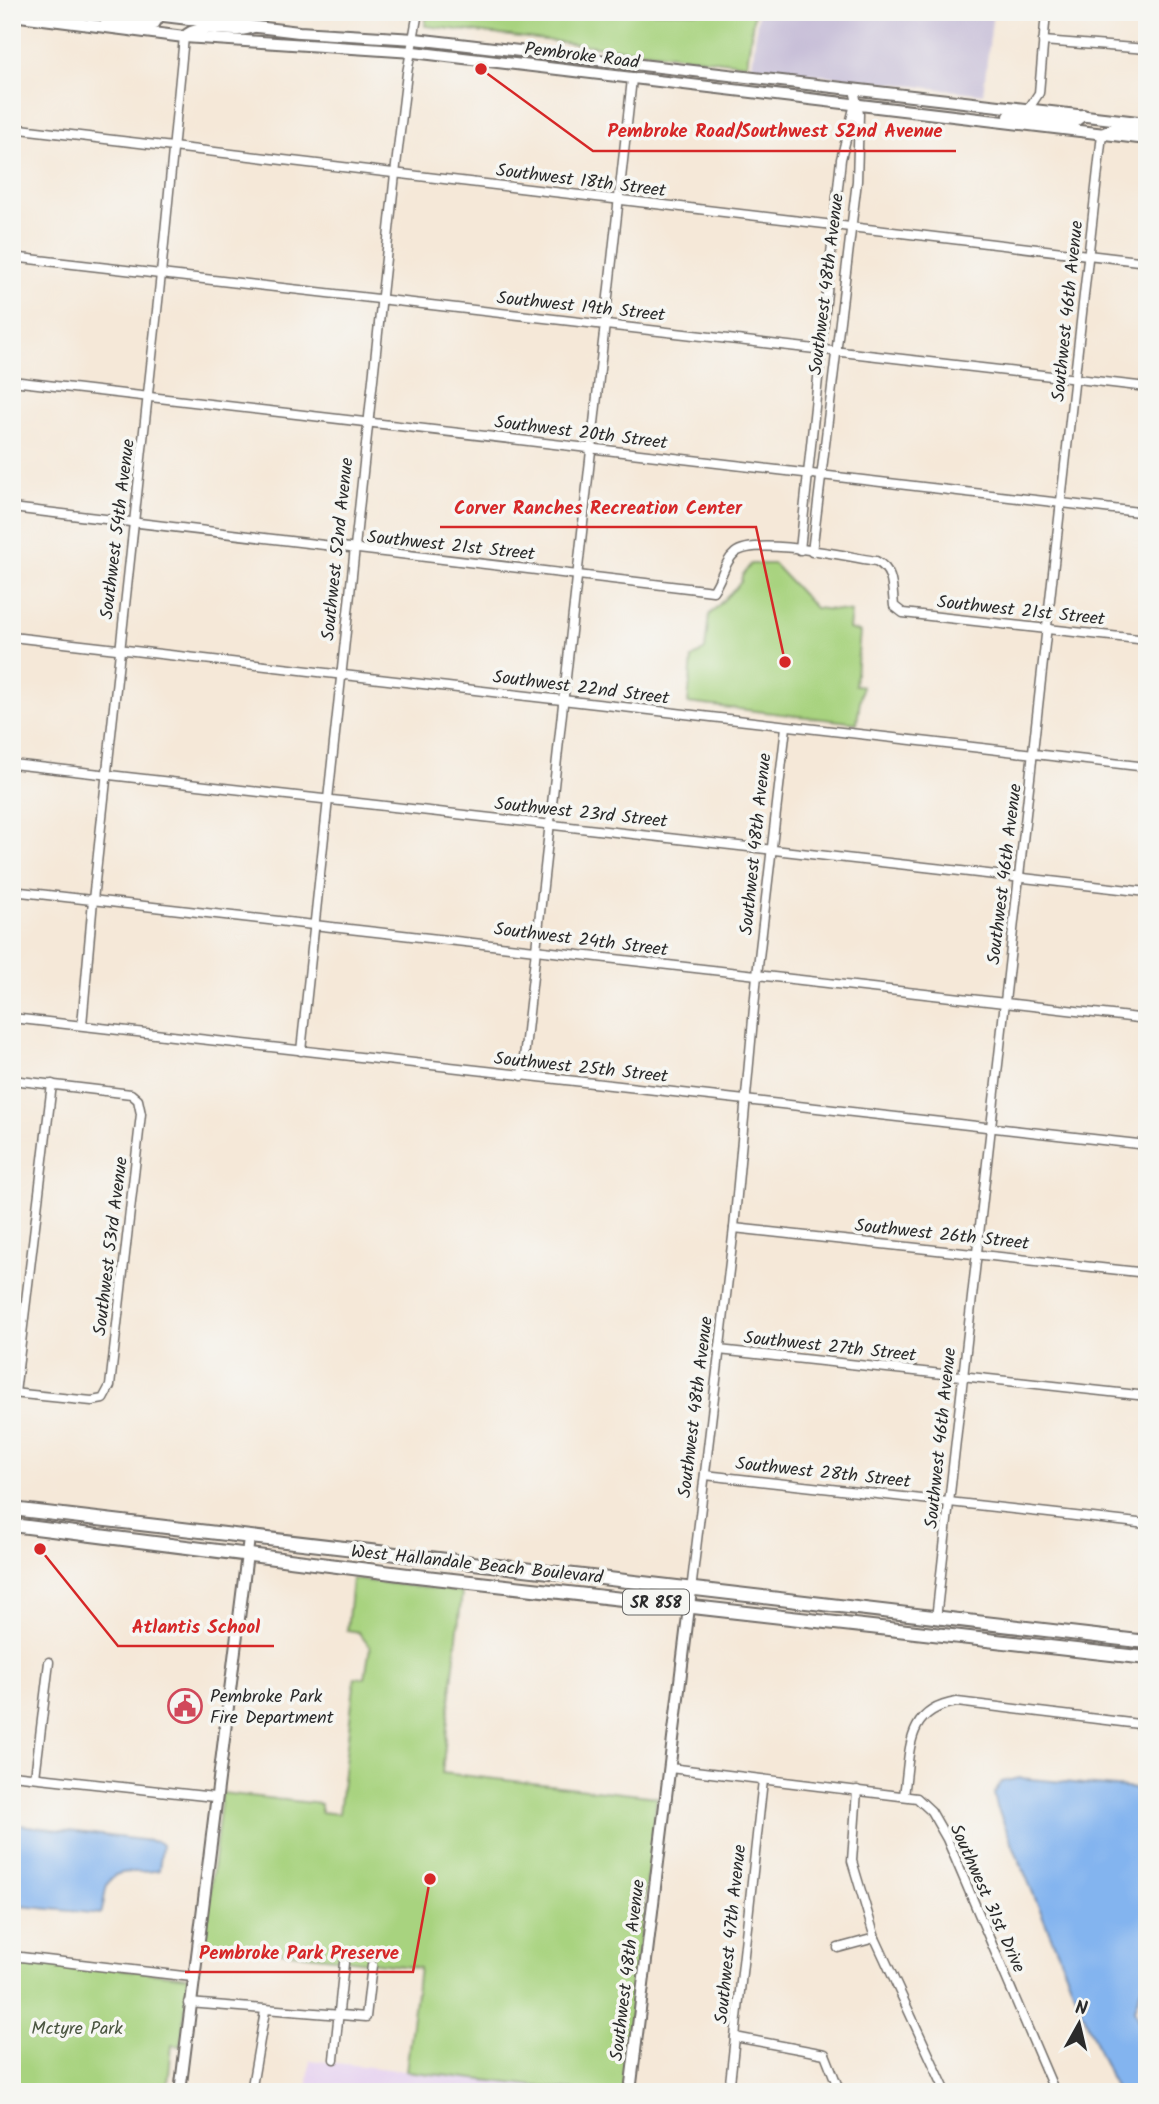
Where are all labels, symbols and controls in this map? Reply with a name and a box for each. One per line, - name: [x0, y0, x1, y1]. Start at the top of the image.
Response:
- street label: Pembroke Road: [523, 35, 642, 78]
- callout: Pembroke Road/Southwest 52nd Avenue: [593, 111, 956, 151]
- text: Pembroke Road/Southwest 52nd Avenue: [607, 117, 943, 147]
- street label: Southwest 18th Street: [494, 157, 668, 206]
- street label: Southwest 48th Avenue: [802, 192, 853, 377]
- street label: Southwest 46th Avenue: [1045, 219, 1092, 403]
- street label: Southwest 19th Street: [495, 284, 667, 331]
- street label: Southwest 20th Street: [493, 408, 670, 459]
- street label: Southwest 54th Avenue: [93, 437, 144, 621]
- street label: Southwest 52nd Avenue: [314, 456, 363, 642]
- callout: Corver Ranches Recreation Center: [440, 487, 756, 527]
- text: Corver Ranches Recreation Center: [454, 494, 743, 524]
- street label: Southwest 21st Street: [365, 523, 537, 570]
- street label: Southwest 21st Street: [935, 588, 1107, 635]
- street label: Southwest 22nd Street: [491, 663, 672, 714]
- street label: Southwest 48th Avenue: [733, 752, 780, 936]
- street label: Southwest 46th Avenue: [980, 782, 1031, 966]
- street label: Southwest 23rd Street: [493, 790, 670, 837]
- street label: Southwest 24th Street: [492, 915, 670, 966]
- street label: Southwest 25th Street: [492, 1045, 670, 1092]
- street label: Southwest 53rd Avenue: [86, 1155, 137, 1337]
- street label: Southwest 26th Street: [853, 1212, 1031, 1259]
- street label: Southwest 48th Avenue: [671, 1315, 722, 1500]
- street label: Southwest 27th Street: [742, 1324, 919, 1371]
- street label: Southwest 46th Avenue: [918, 1346, 965, 1530]
- street label: Southwest 28th Street: [734, 1450, 913, 1497]
- street label: West Hallandale Beach Boulevard: [349, 1538, 605, 1593]
- road number: SR 858: [623, 1590, 689, 1614]
- callout: Atlantis School: [118, 1606, 274, 1646]
- text: Atlantis School: [132, 1613, 261, 1643]
- place label: Pembroke Park Fire Department: [210, 1683, 335, 1733]
- public building icon: Pembroke Park Fire Department: [166, 1687, 204, 1725]
- street label: Southwest 31st Drive: [941, 1819, 1032, 1978]
- street label: Southwest 47th Avenue: [708, 1843, 755, 2025]
- street label: Southwest 48th Avenue: [603, 1878, 654, 2063]
- callout: Pembroke Park Preserve: [185, 1932, 413, 1972]
- text: Pembroke Park Preserve: [199, 1939, 399, 1969]
- north arrow: [1044, 1988, 1114, 2058]
- text: N: [1073, 1993, 1089, 2025]
- park label: Mctyre Park: [31, 2015, 123, 2044]

